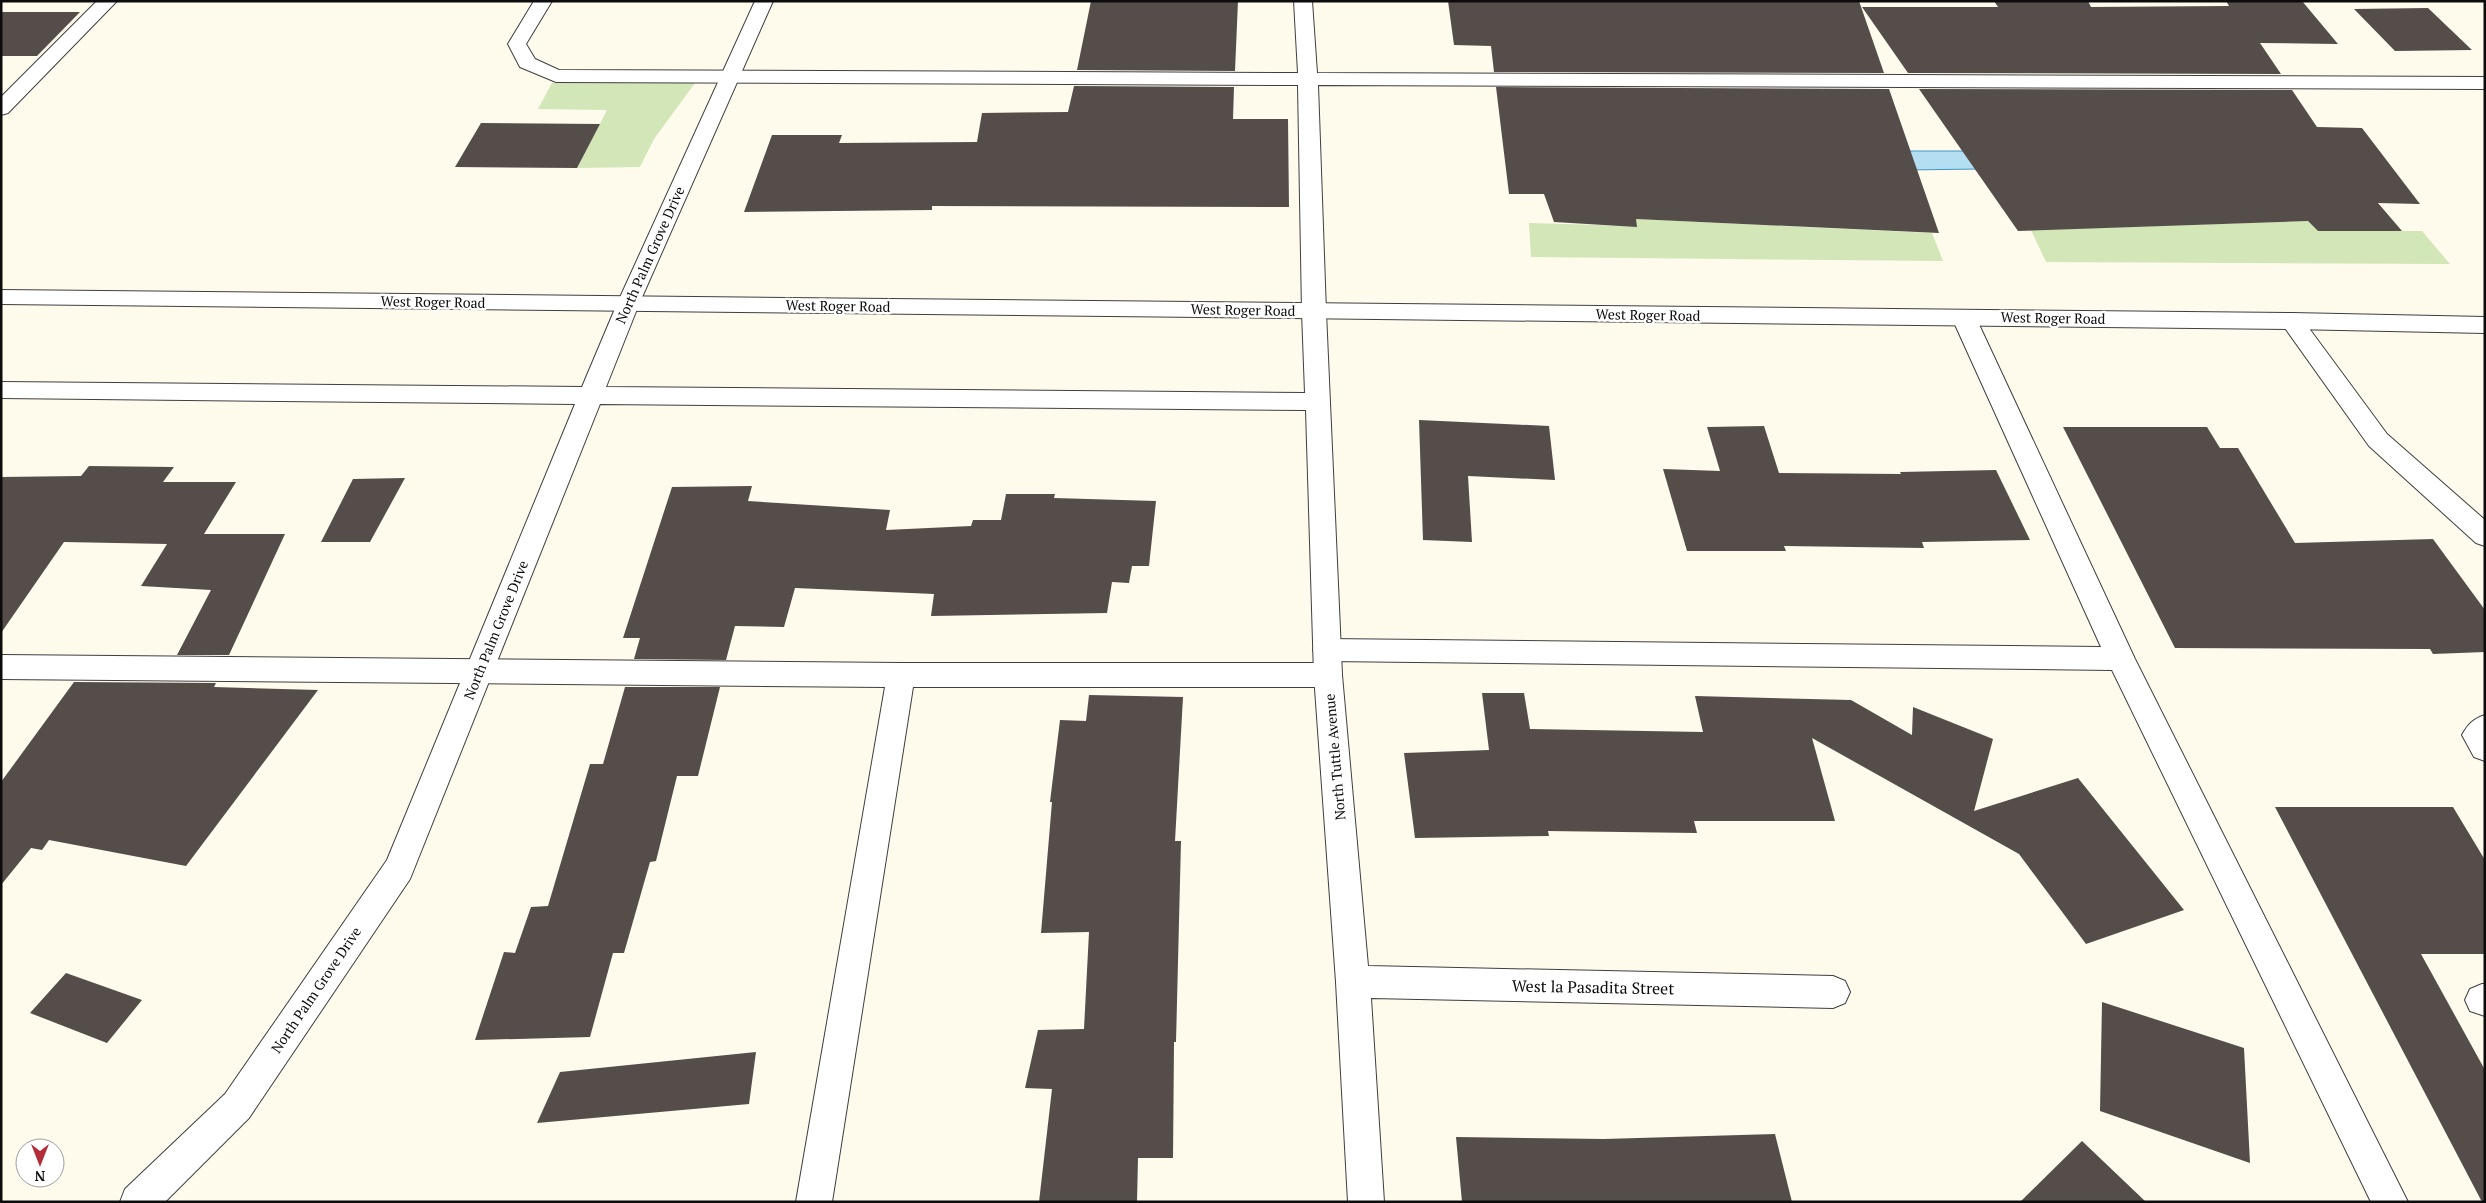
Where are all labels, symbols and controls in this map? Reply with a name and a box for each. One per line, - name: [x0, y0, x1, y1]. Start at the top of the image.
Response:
- street label: North Palm Grove Drive: [611, 183, 688, 326]
- street label: West Roger Road: [381, 291, 486, 312]
- street label: West Roger Road: [786, 295, 891, 316]
- street label: West Roger Road: [1191, 299, 1296, 320]
- street label: West Roger Road: [1596, 304, 1701, 325]
- street label: West Roger Road: [2001, 307, 2106, 328]
- street label: North Palm Grove Drive: [459, 557, 532, 702]
- street label: North Tuttle Avenue: [1320, 693, 1350, 821]
- street label: North Palm Grove Drive: [266, 923, 365, 1057]
- street label: West la Pasadita Street: [1512, 975, 1674, 999]
- north arrow: [15, 1138, 65, 1188]
- text: N: [34, 1167, 45, 1186]

